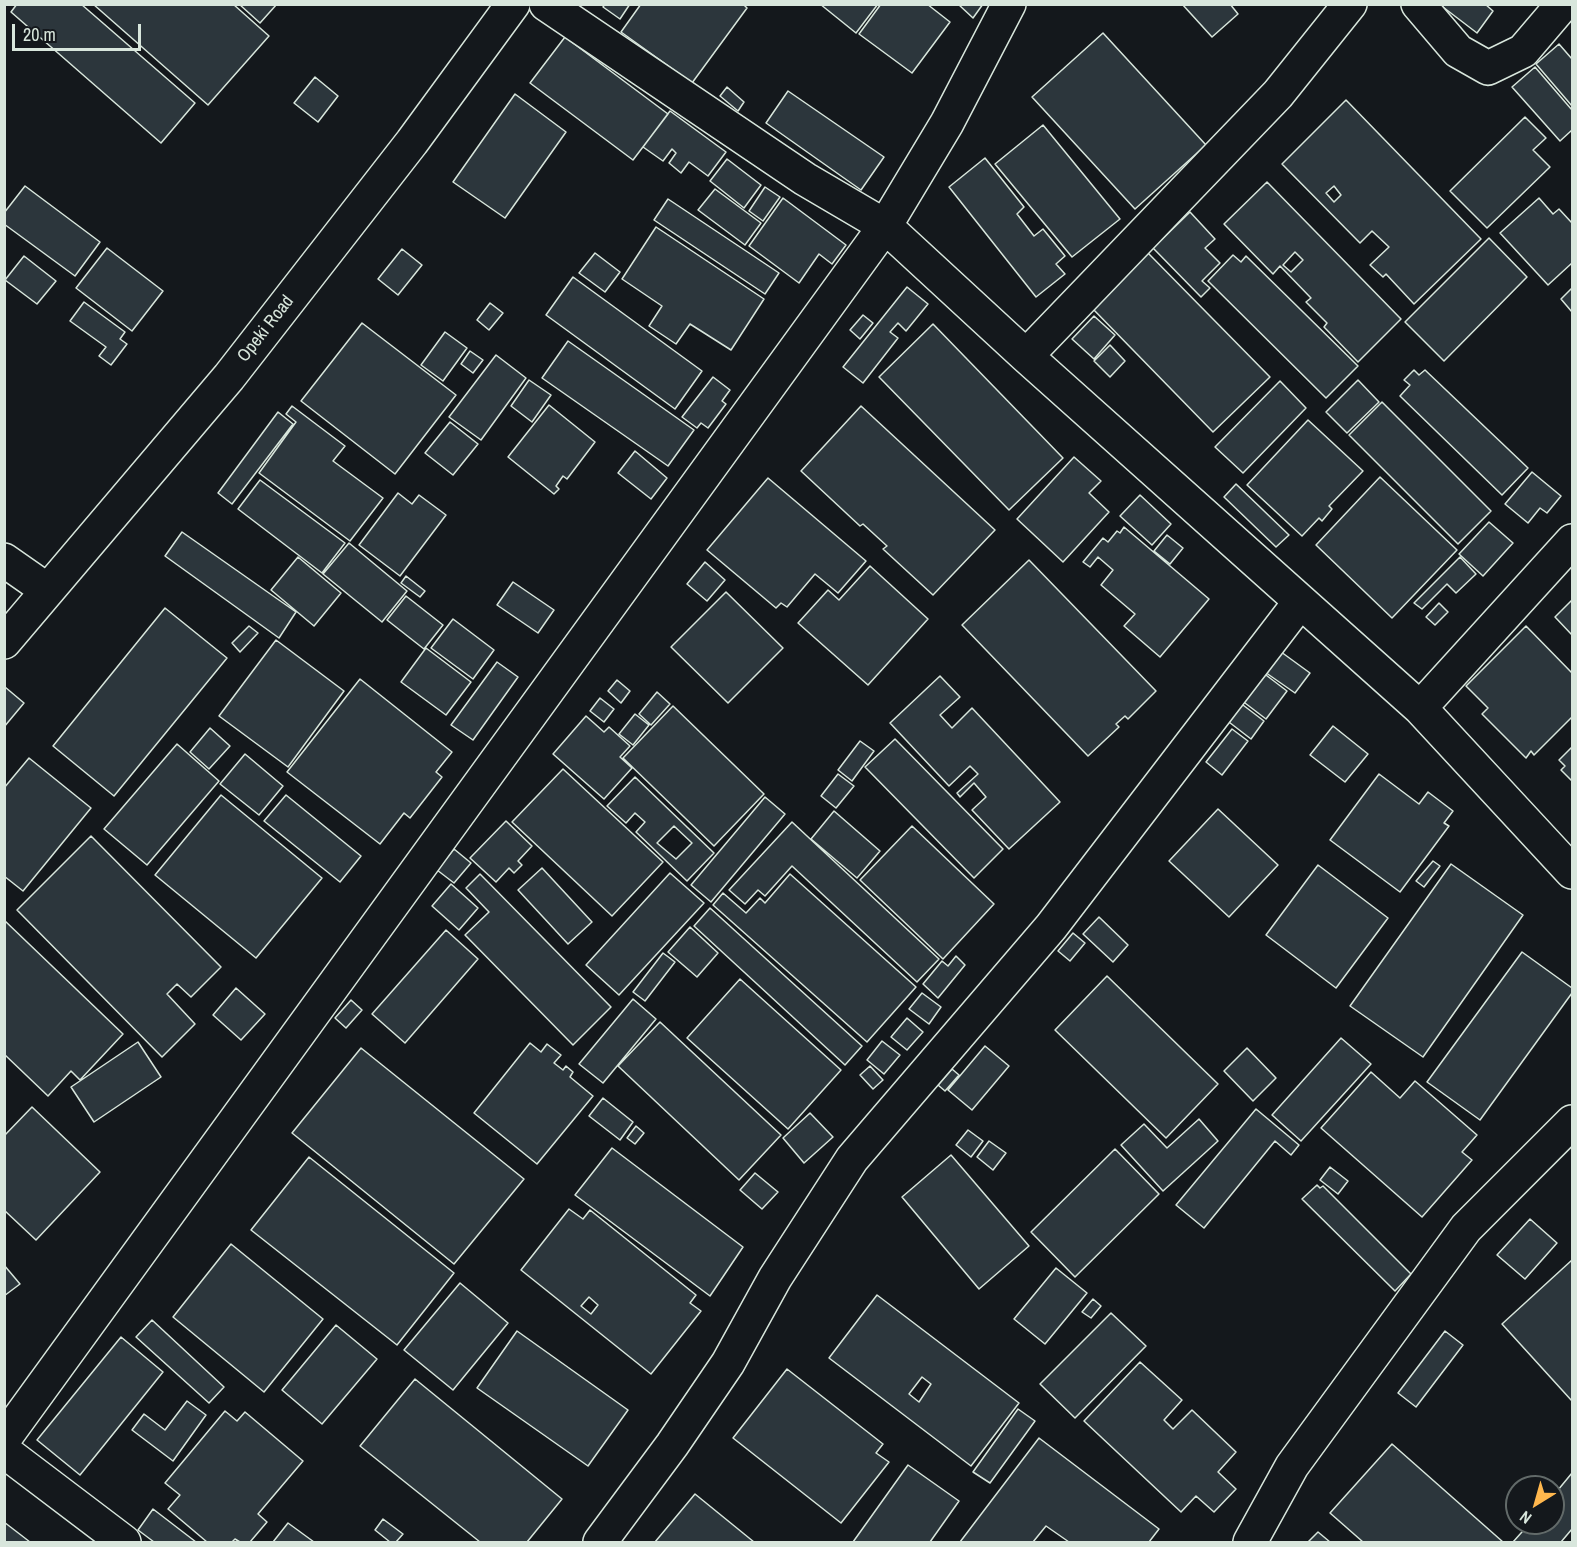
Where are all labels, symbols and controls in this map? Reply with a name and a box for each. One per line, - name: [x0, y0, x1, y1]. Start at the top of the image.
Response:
- scale bar: [15, 12, 144, 50]
- text: 20 m: [23, 22, 56, 47]
- street label: Opeki Road: [233, 291, 299, 367]
- north arrow: [1505, 1475, 1565, 1535]
- text: N: [1515, 1506, 1536, 1529]

